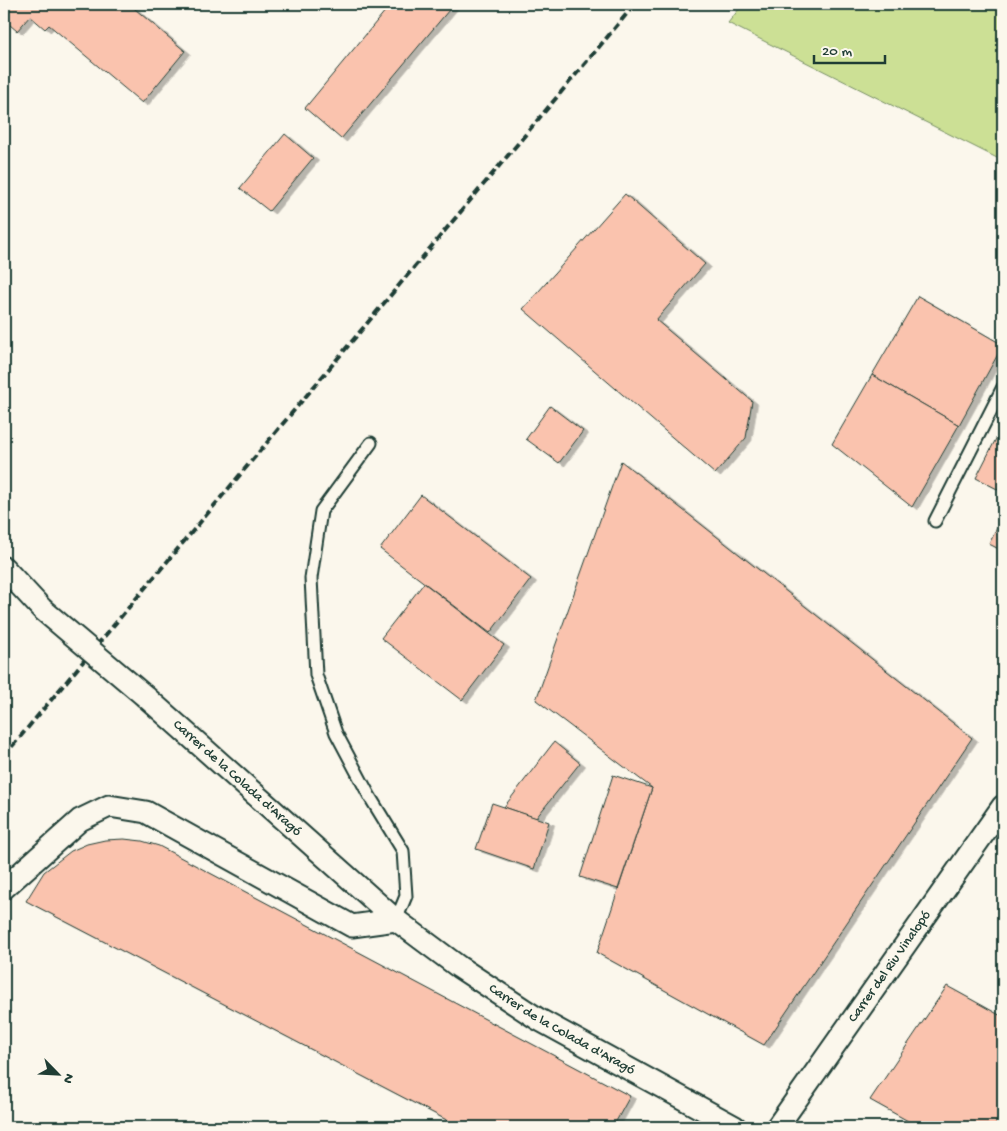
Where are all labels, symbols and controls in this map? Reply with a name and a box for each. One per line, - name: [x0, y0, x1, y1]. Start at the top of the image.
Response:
- scale bar: [814, 32, 886, 64]
- text: 20 m: [822, 43, 852, 61]
- street label: Carrer de la Colada d'Aragó: [169, 716, 305, 840]
- street label: Carrer del Riu Vinalopó: [845, 908, 935, 1026]
- street label: Carrer de la Colada d'Aragó: [485, 980, 638, 1079]
- north arrow: [32, 1048, 82, 1098]
- text: N: [58, 1071, 77, 1086]

